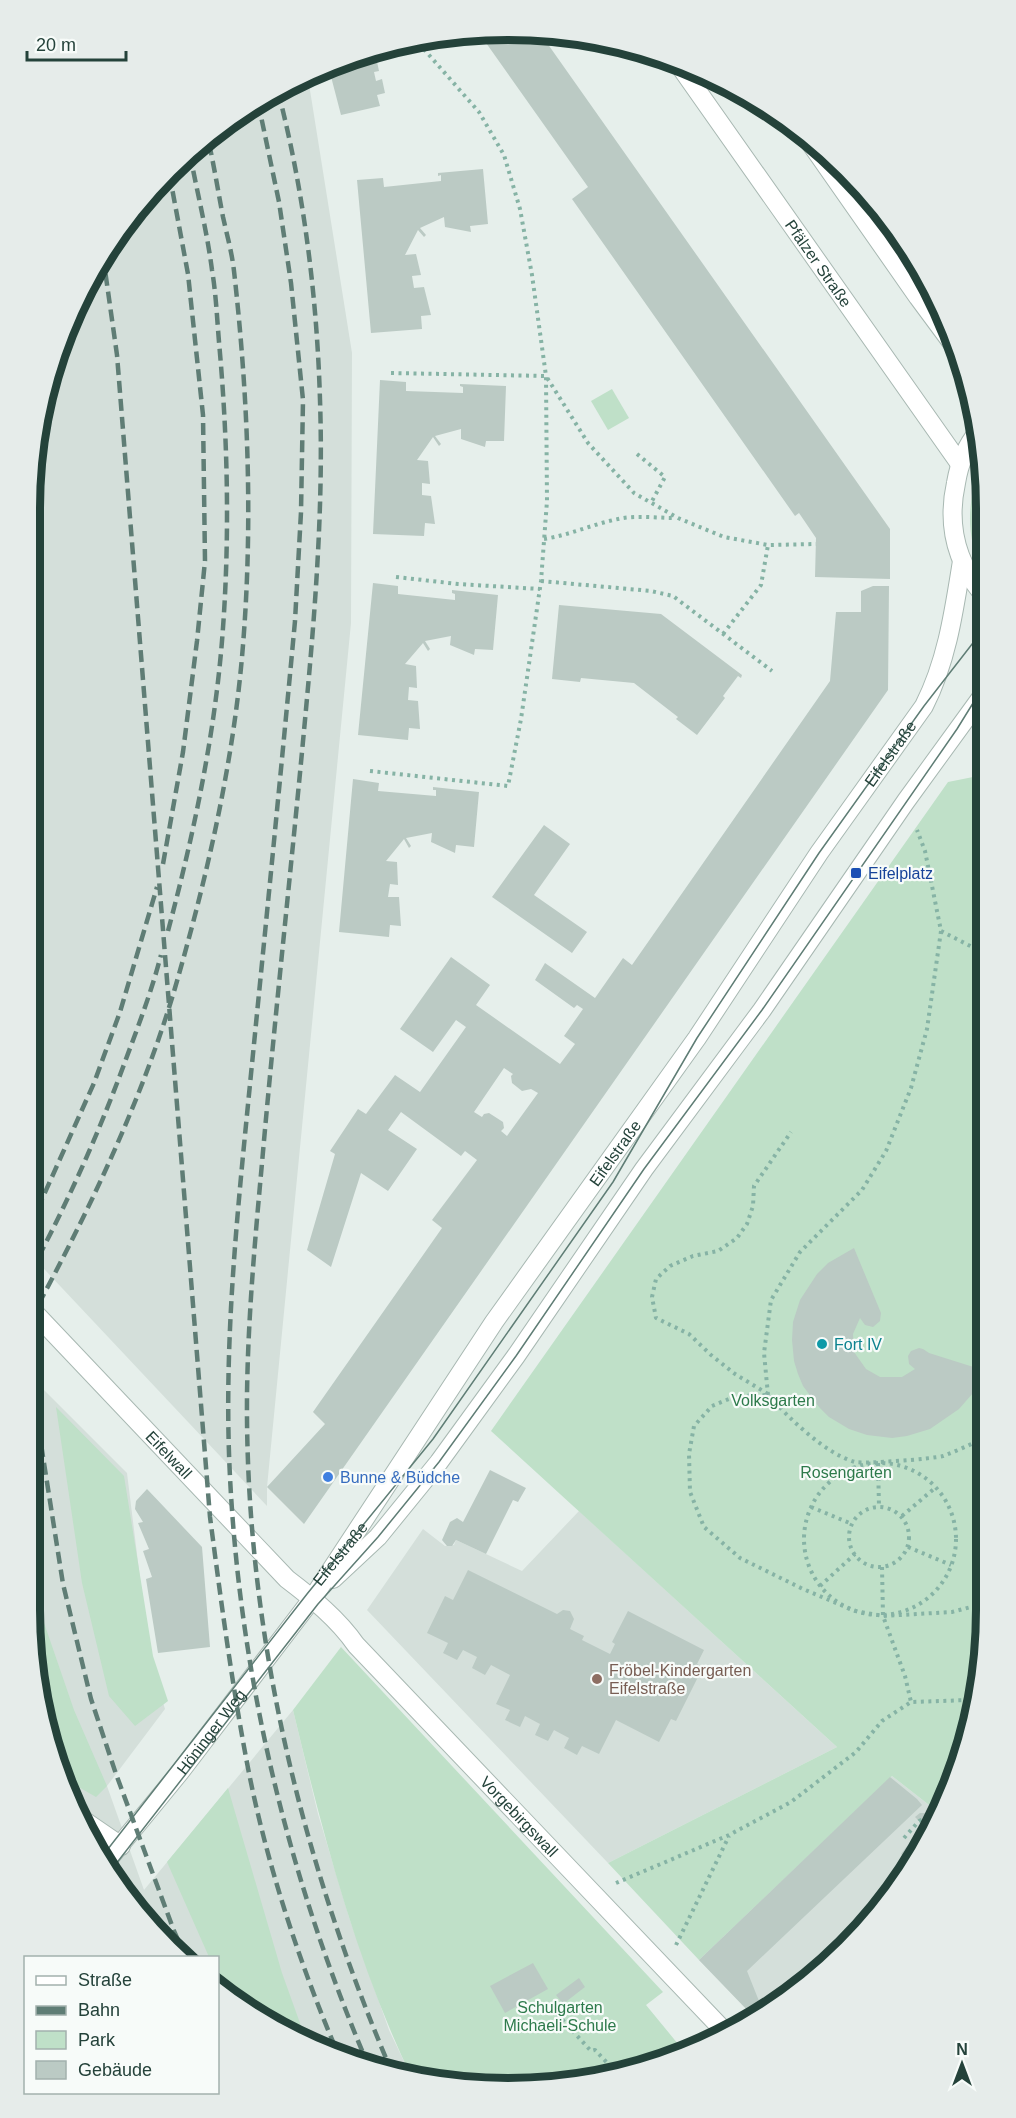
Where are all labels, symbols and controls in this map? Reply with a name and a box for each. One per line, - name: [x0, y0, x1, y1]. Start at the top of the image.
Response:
- scale bar: [27, 24, 126, 62]
- text: 20 m: [36, 35, 76, 55]
- street label: Pfälzer Straße: [782, 216, 855, 310]
- street label: Eifelstraße: [861, 717, 919, 790]
- place label: Eifelplatz: [868, 865, 933, 882]
- marker: Eifelplatz: [849, 866, 863, 880]
- street label: Eifelstraße: [586, 1117, 644, 1189]
- place label: Fort IV: [834, 1336, 882, 1353]
- marker: Fort IV: [815, 1337, 829, 1351]
- park label: Volksgarten: [731, 1392, 815, 1409]
- street label: Eifelwall: [143, 1427, 195, 1482]
- park label: Rosengarten: [800, 1464, 892, 1481]
- place label: Bunne & Büdche: [340, 1469, 460, 1486]
- marker: Bunne & Büdche: [321, 1470, 335, 1484]
- street label: Eifelstraße: [309, 1518, 371, 1589]
- place label: Fröbel-Kindergarten Eifelstraße: [609, 1662, 751, 1697]
- marker: Fröbel-Kindergarten Eifelstraße: [590, 1672, 604, 1686]
- street label: Höninger Weg: [173, 1686, 249, 1777]
- street label: Vorgebirgswall: [477, 1773, 561, 1860]
- legend: [24, 1956, 219, 2094]
- text: Straße: [78, 1970, 132, 1990]
- park label: Schulgarten Michaeli-Schule: [504, 1999, 617, 2034]
- text: Bahn: [78, 2000, 120, 2020]
- text: Park: [78, 2030, 116, 2050]
- north arrow: [932, 2034, 992, 2094]
- text: N: [956, 2041, 968, 2058]
- text: Gebäude: [78, 2060, 152, 2080]

